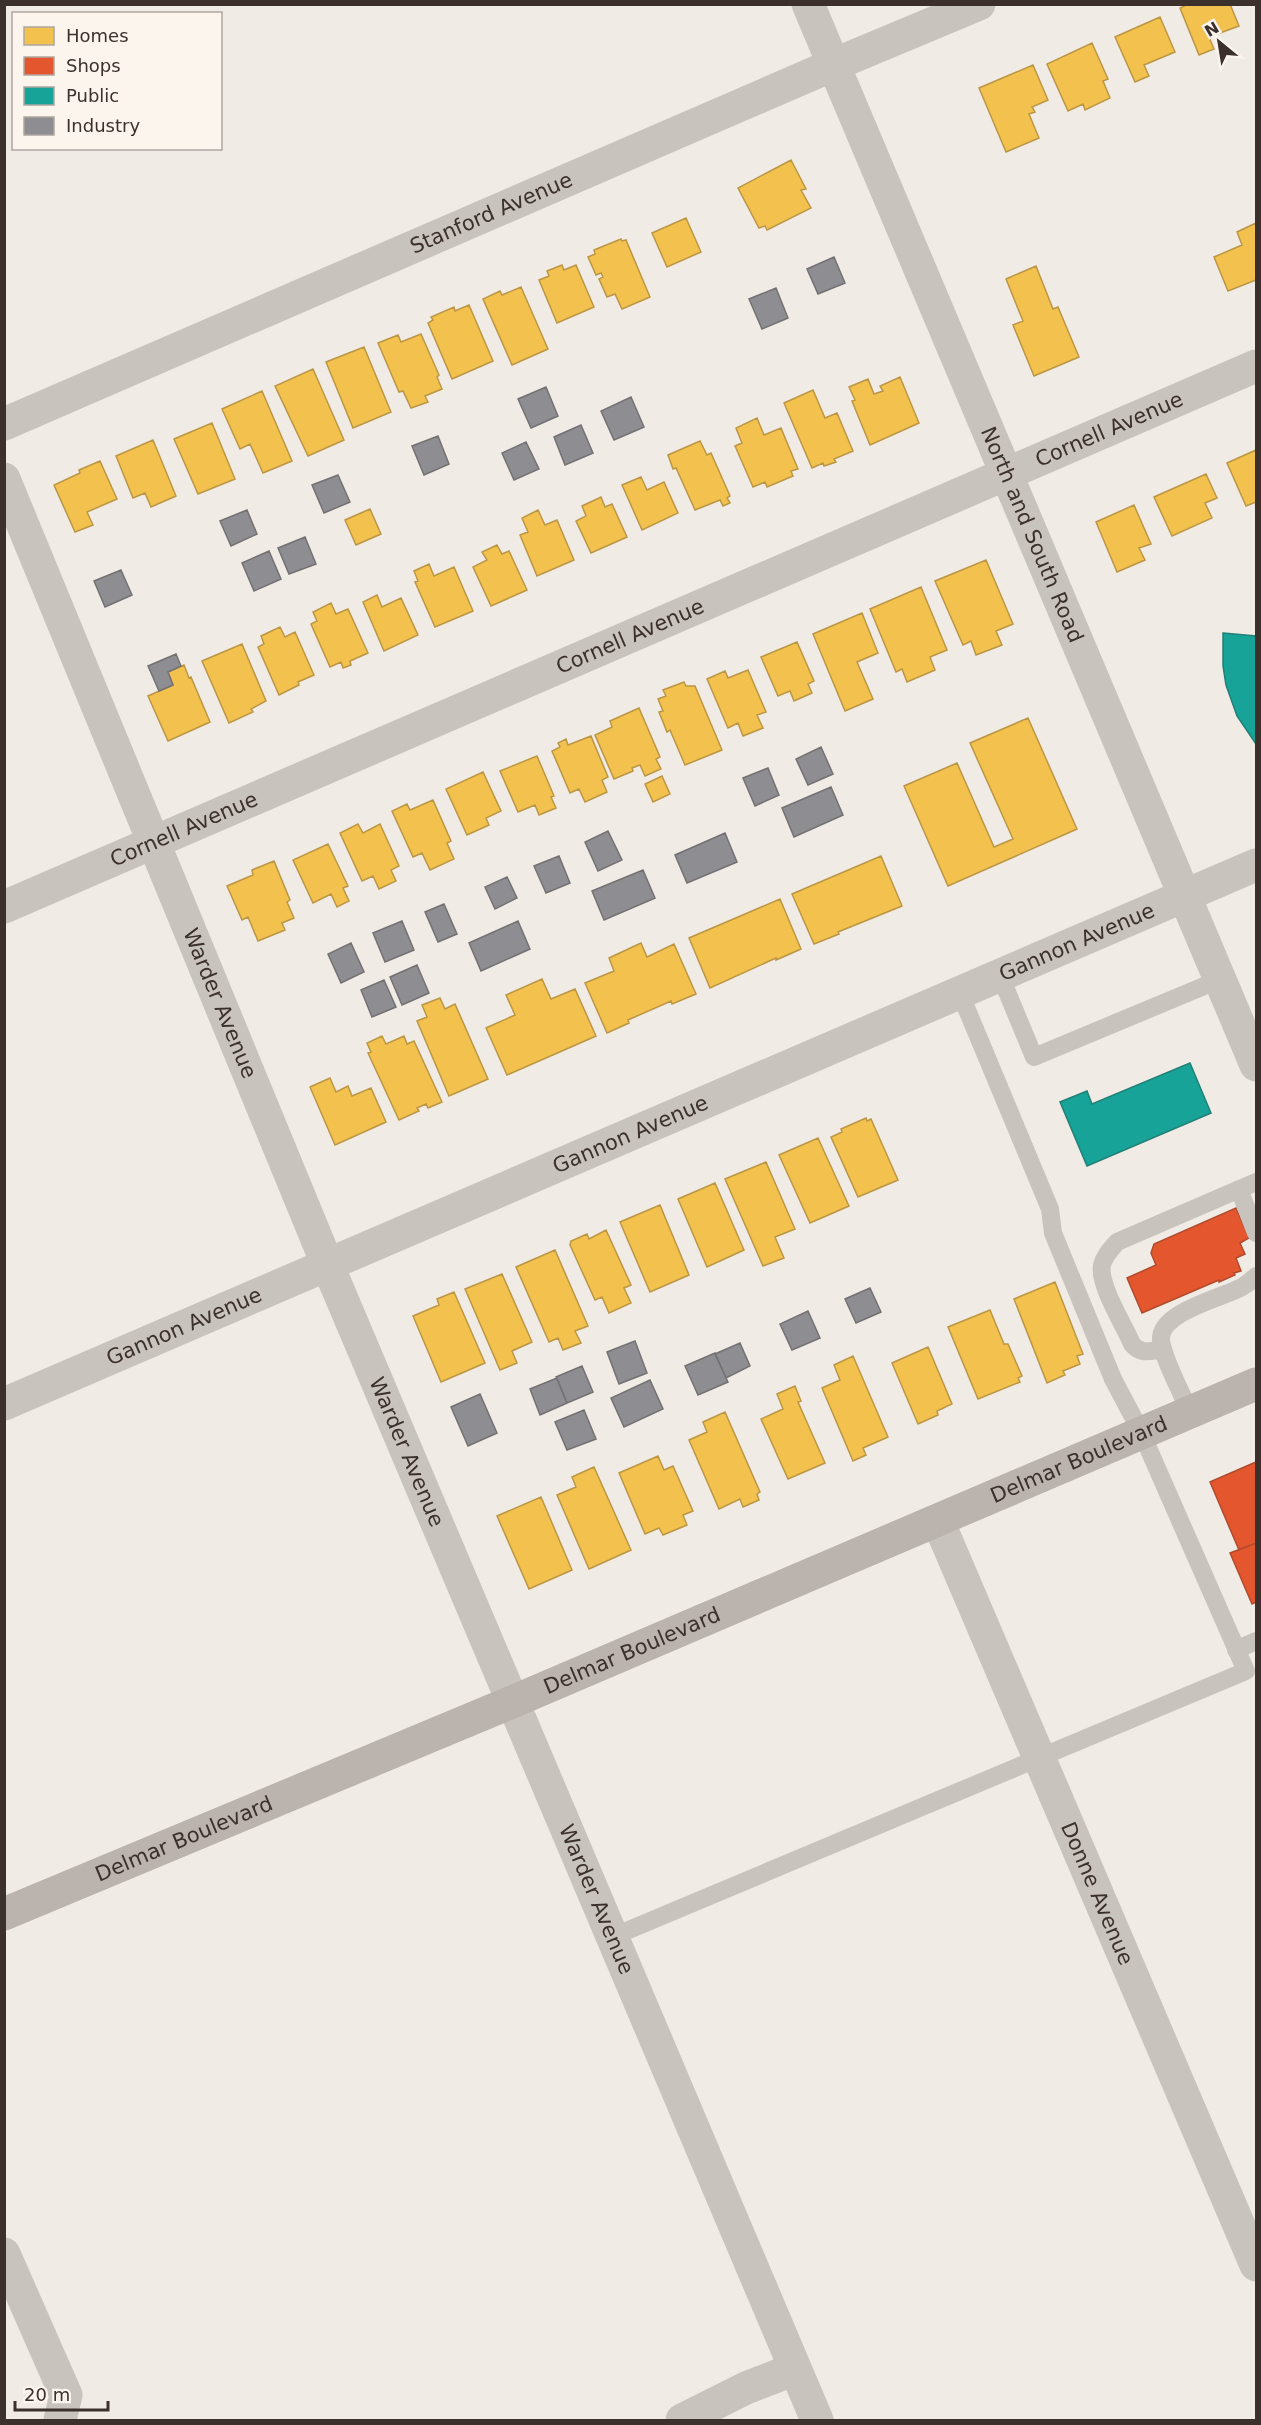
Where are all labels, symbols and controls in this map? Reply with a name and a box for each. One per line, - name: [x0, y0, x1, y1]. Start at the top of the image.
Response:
- legend: [12, 12, 222, 150]
- north arrow: [1189, 12, 1249, 72]
- text: N: [1201, 18, 1222, 41]
- text: Homes: [66, 25, 129, 46]
- text: Shops: [66, 55, 121, 76]
- text: Public: [66, 85, 119, 106]
- text: Industry: [66, 115, 140, 136]
- street label: Stanford Avenue: [406, 167, 576, 259]
- street label: Cornell Avenue: [1032, 387, 1187, 472]
- street label: North and South Road: [976, 423, 1088, 646]
- street label: Cornell Avenue: [553, 594, 708, 679]
- street label: Cornell Avenue: [106, 787, 261, 872]
- street label: Gannon Avenue: [996, 898, 1158, 986]
- street label: Warder Avenue: [178, 925, 261, 1082]
- street label: Gannon Avenue: [549, 1090, 712, 1178]
- street label: Gannon Avenue: [103, 1283, 265, 1370]
- street label: Warder Avenue: [364, 1373, 449, 1530]
- street label: Delmar Boulevard: [987, 1411, 1171, 1508]
- street label: Delmar Boulevard: [540, 1602, 724, 1699]
- street label: Delmar Boulevard: [92, 1791, 276, 1887]
- street label: Donne Avenue: [1056, 1818, 1138, 1969]
- street label: Warder Avenue: [554, 1821, 639, 1978]
- scale bar: [15, 2374, 108, 2412]
- text: 20 m: [24, 2384, 70, 2405]

